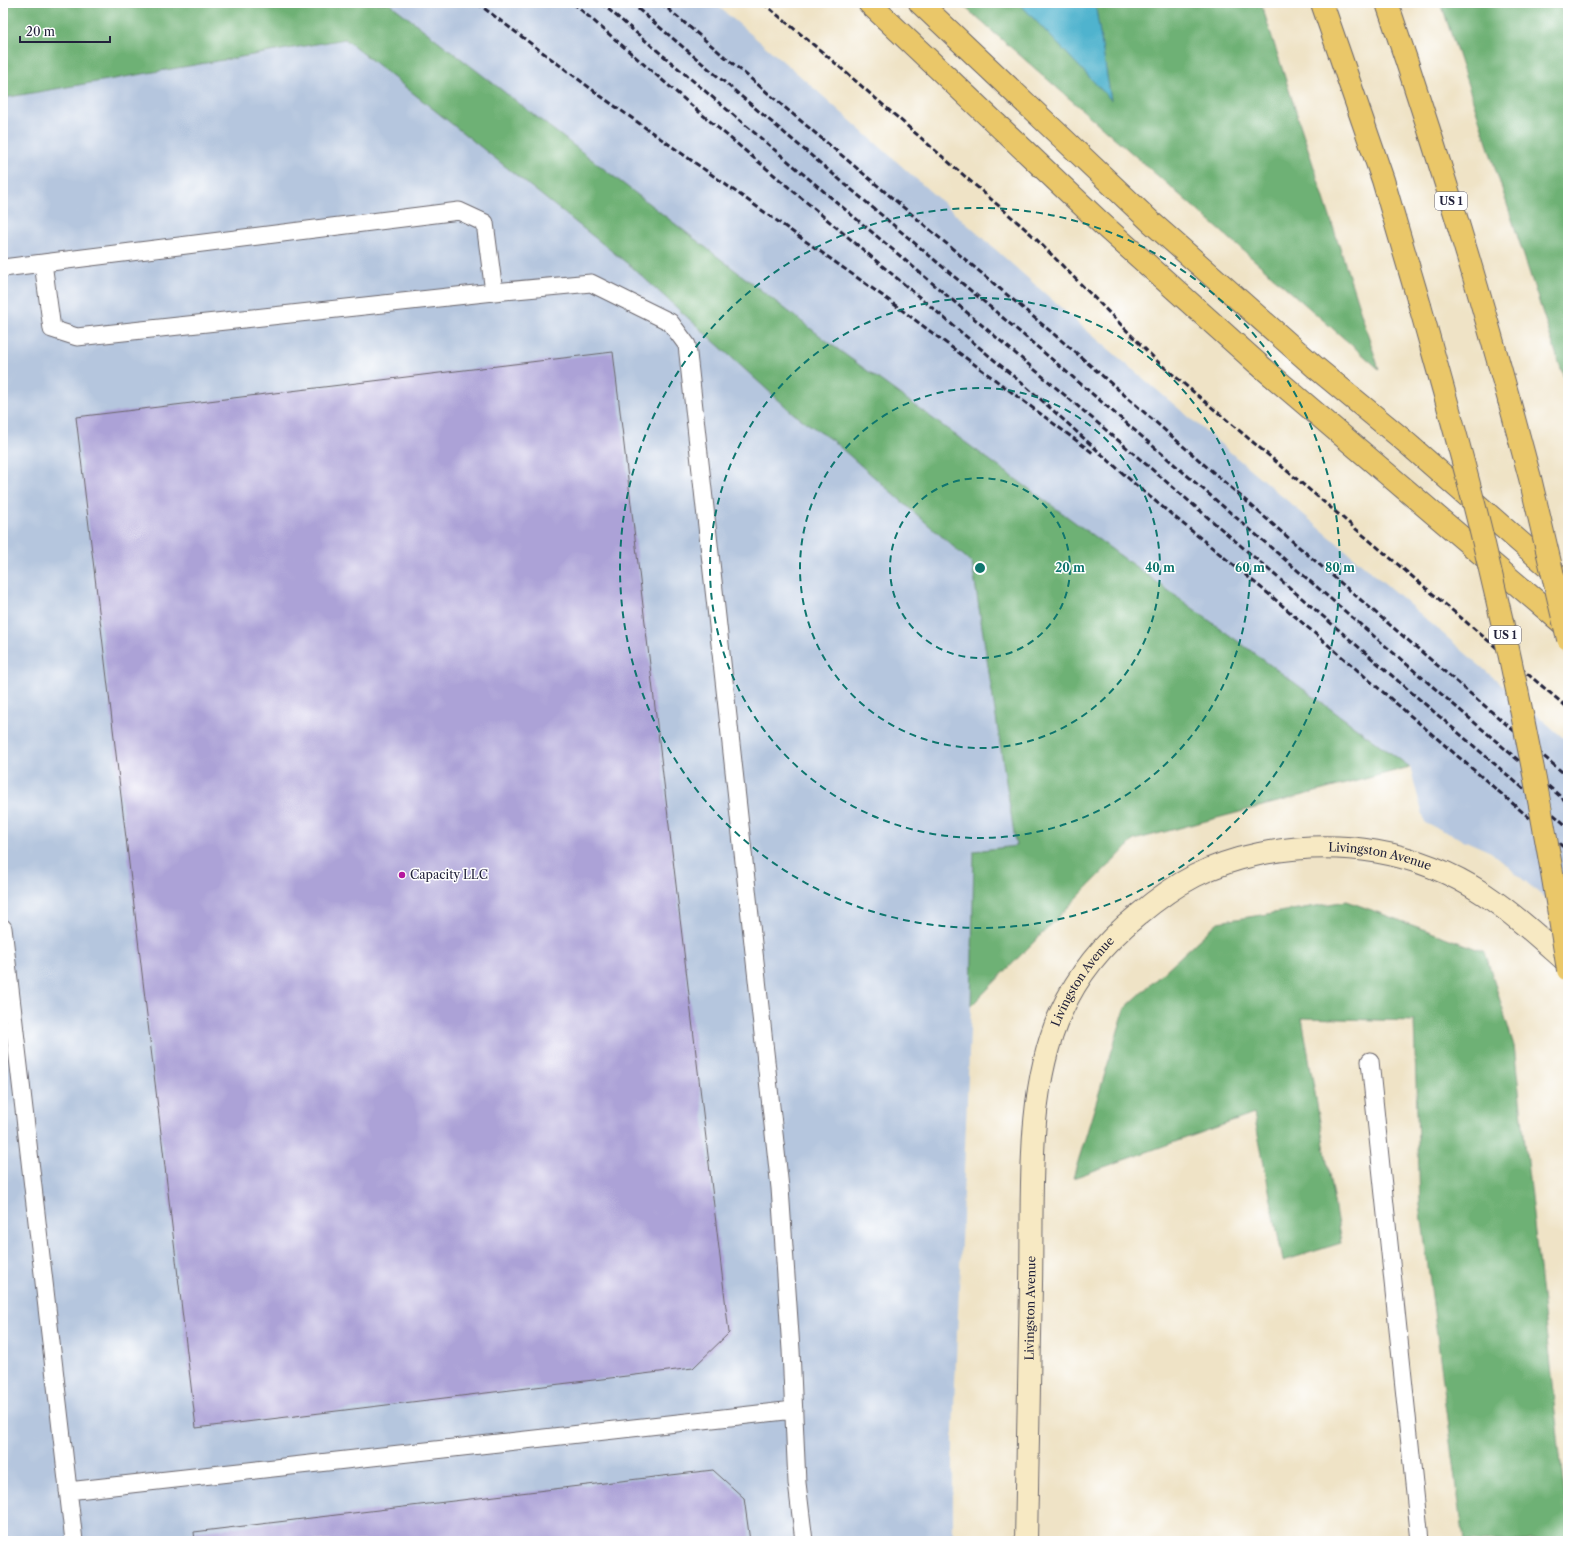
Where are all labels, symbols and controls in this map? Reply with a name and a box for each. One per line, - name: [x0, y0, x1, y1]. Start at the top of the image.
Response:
- scale bar: [20, 18, 110, 44]
- text: 20 m: [26, 24, 55, 39]
- road number: US 1: [1435, 192, 1467, 210]
- text: 20 m: [1055, 560, 1085, 575]
- text: 40 m: [1145, 560, 1175, 575]
- text: 60 m: [1235, 560, 1265, 575]
- text: 80 m: [1325, 560, 1355, 575]
- centre of rings: [973, 561, 987, 575]
- road number: US 1: [1489, 626, 1521, 644]
- street label: Livingston Avenue: [1328, 839, 1434, 873]
- place label: Capacity LLC: [410, 867, 488, 882]
- marker: Capacity LLC: [397, 870, 407, 880]
- street label: Livingston Avenue: [1048, 933, 1117, 1029]
- street label: Livingston Avenue: [1021, 1255, 1038, 1361]

